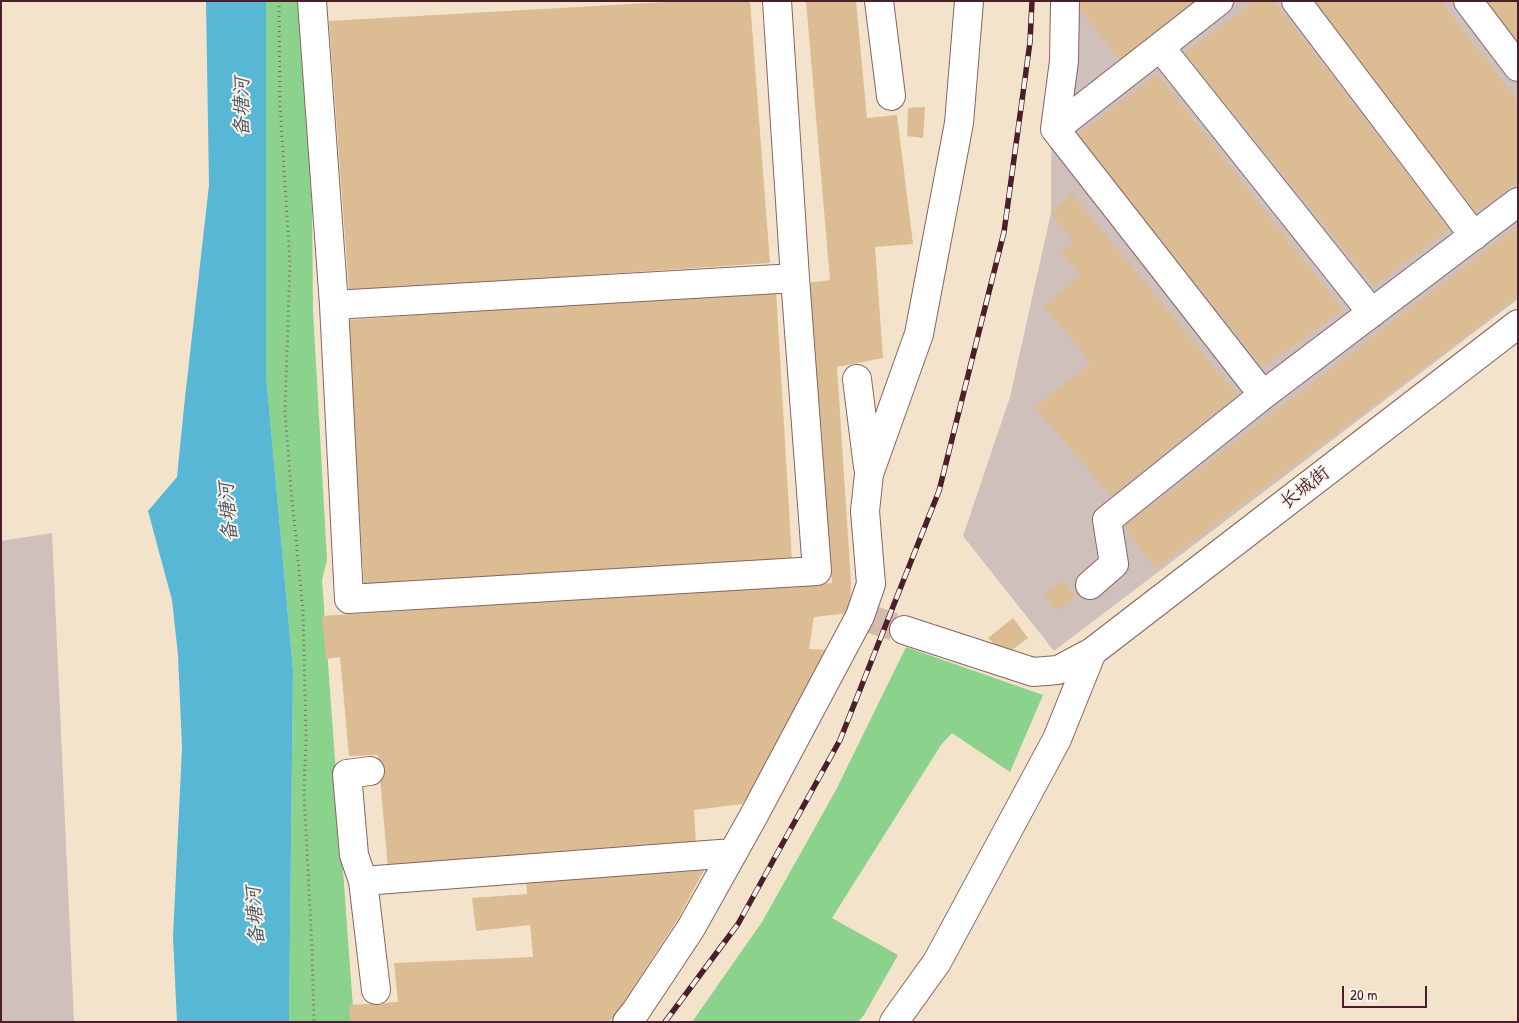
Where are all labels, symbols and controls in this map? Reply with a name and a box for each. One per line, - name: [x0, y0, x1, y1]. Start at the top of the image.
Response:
- water label: 备塘河: [231, 77, 255, 137]
- street label: 长城街: [1276, 461, 1334, 515]
- water label: 备塘河: [215, 481, 243, 543]
- water label: 备塘河: [242, 885, 270, 947]
- scale bar: [1344, 976, 1429, 1008]
- text: 20 m: [1350, 984, 1377, 1005]

